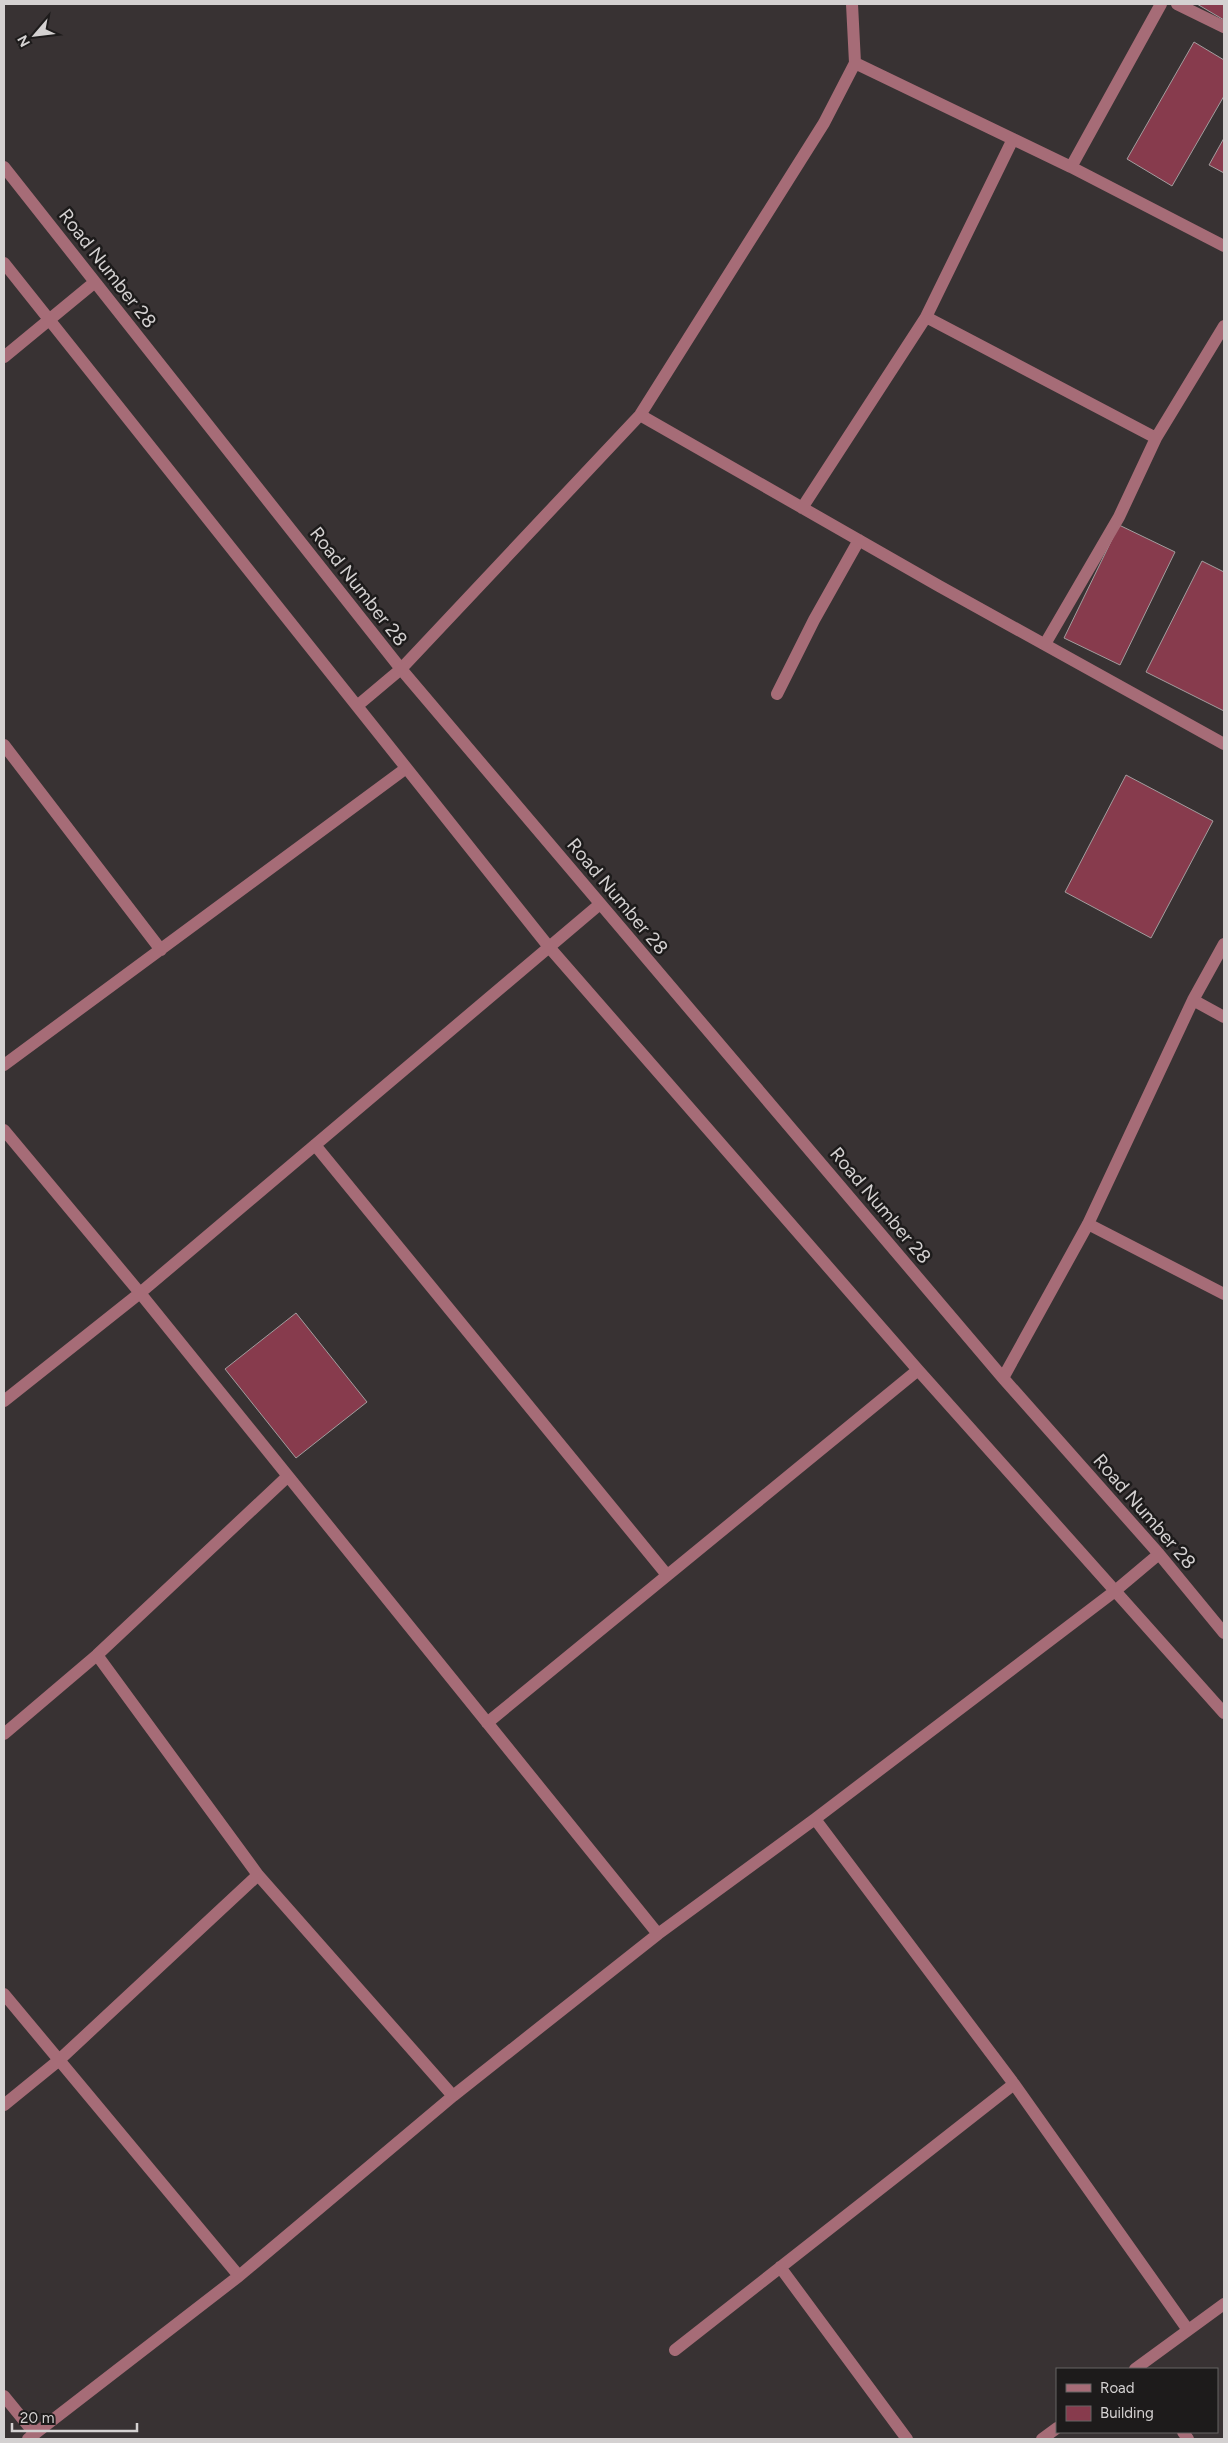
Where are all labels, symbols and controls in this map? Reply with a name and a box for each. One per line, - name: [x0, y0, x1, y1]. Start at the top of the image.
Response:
- north arrow: [10, 10, 60, 60]
- text: N: [14, 32, 34, 50]
- street label: Road Number 28: [54, 204, 161, 332]
- street label: Road Number 28: [305, 522, 412, 650]
- street label: Road Number 28: [562, 833, 673, 959]
- street label: Road Number 28: [825, 1142, 936, 1268]
- street label: Road Number 28: [1088, 1449, 1201, 1574]
- legend: [1056, 2368, 1218, 2433]
- text: Road: [1100, 2379, 1135, 2397]
- scale bar: [12, 2400, 138, 2432]
- text: Building: [1100, 2404, 1154, 2422]
- text: 20 m: [20, 2409, 54, 2427]

